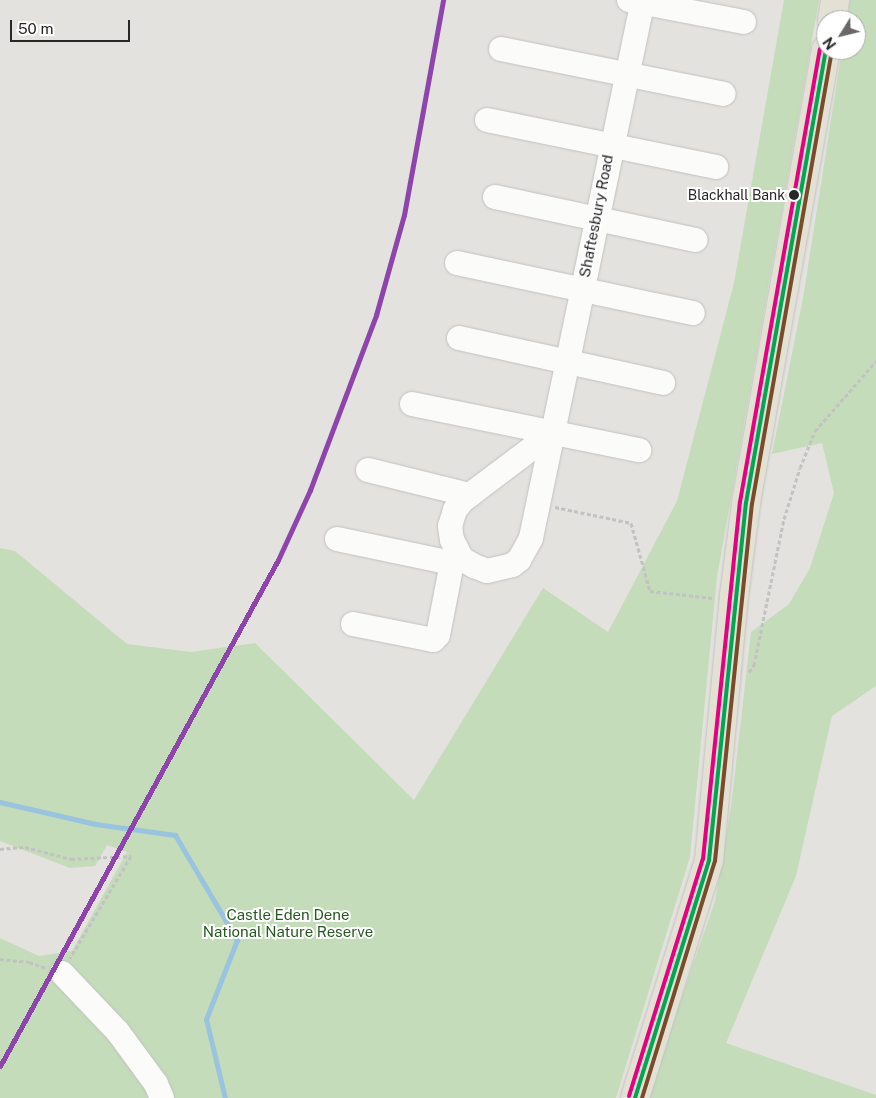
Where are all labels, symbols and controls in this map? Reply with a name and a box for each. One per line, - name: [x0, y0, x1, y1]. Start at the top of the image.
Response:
- scale bar: [12, 10, 132, 42]
- north arrow: [816, 10, 866, 60]
- text: 50 m: [18, 20, 53, 37]
- text: N: [820, 34, 839, 52]
- street label: Shaftesbury Road: [575, 153, 617, 279]
- place label: Blackhall Bank: [688, 187, 785, 203]
- marker: Blackhall Bank: [789, 190, 799, 200]
- park label: Castle Eden Dene National Nature Reserve: [203, 905, 373, 940]

